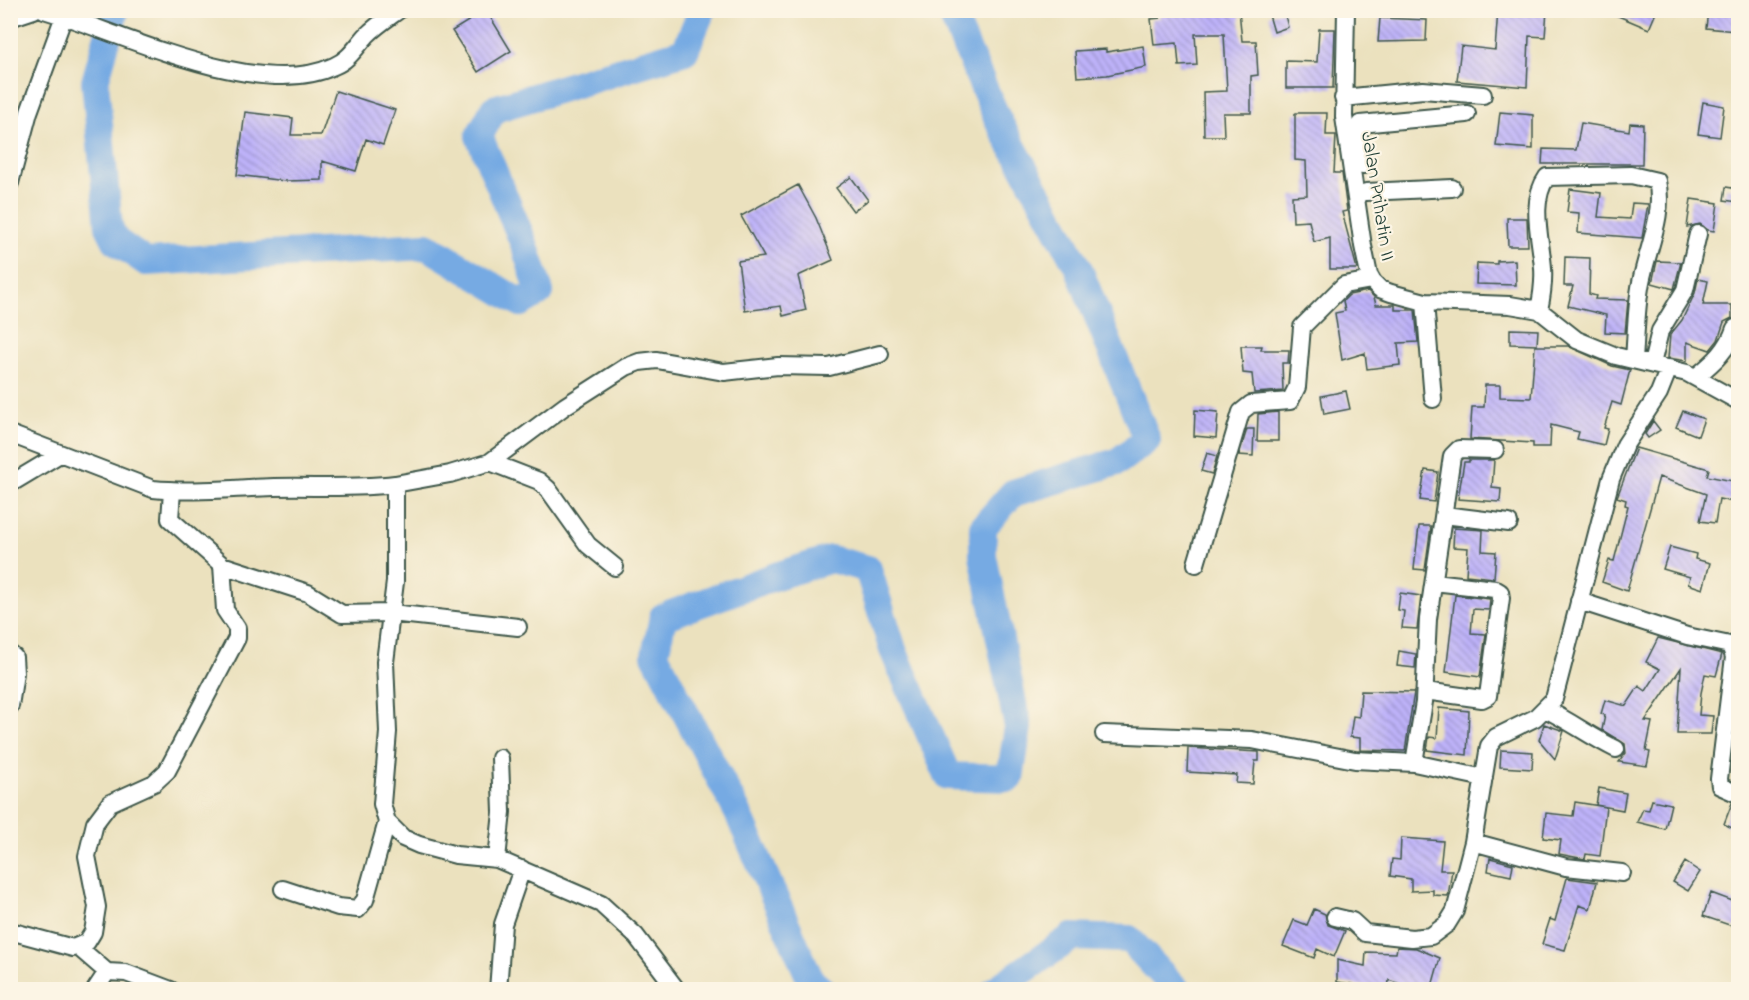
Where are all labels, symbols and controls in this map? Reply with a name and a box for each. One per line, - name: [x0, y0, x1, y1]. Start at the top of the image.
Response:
- street label: Jalan Prihatin II: [1352, 129, 1402, 263]

